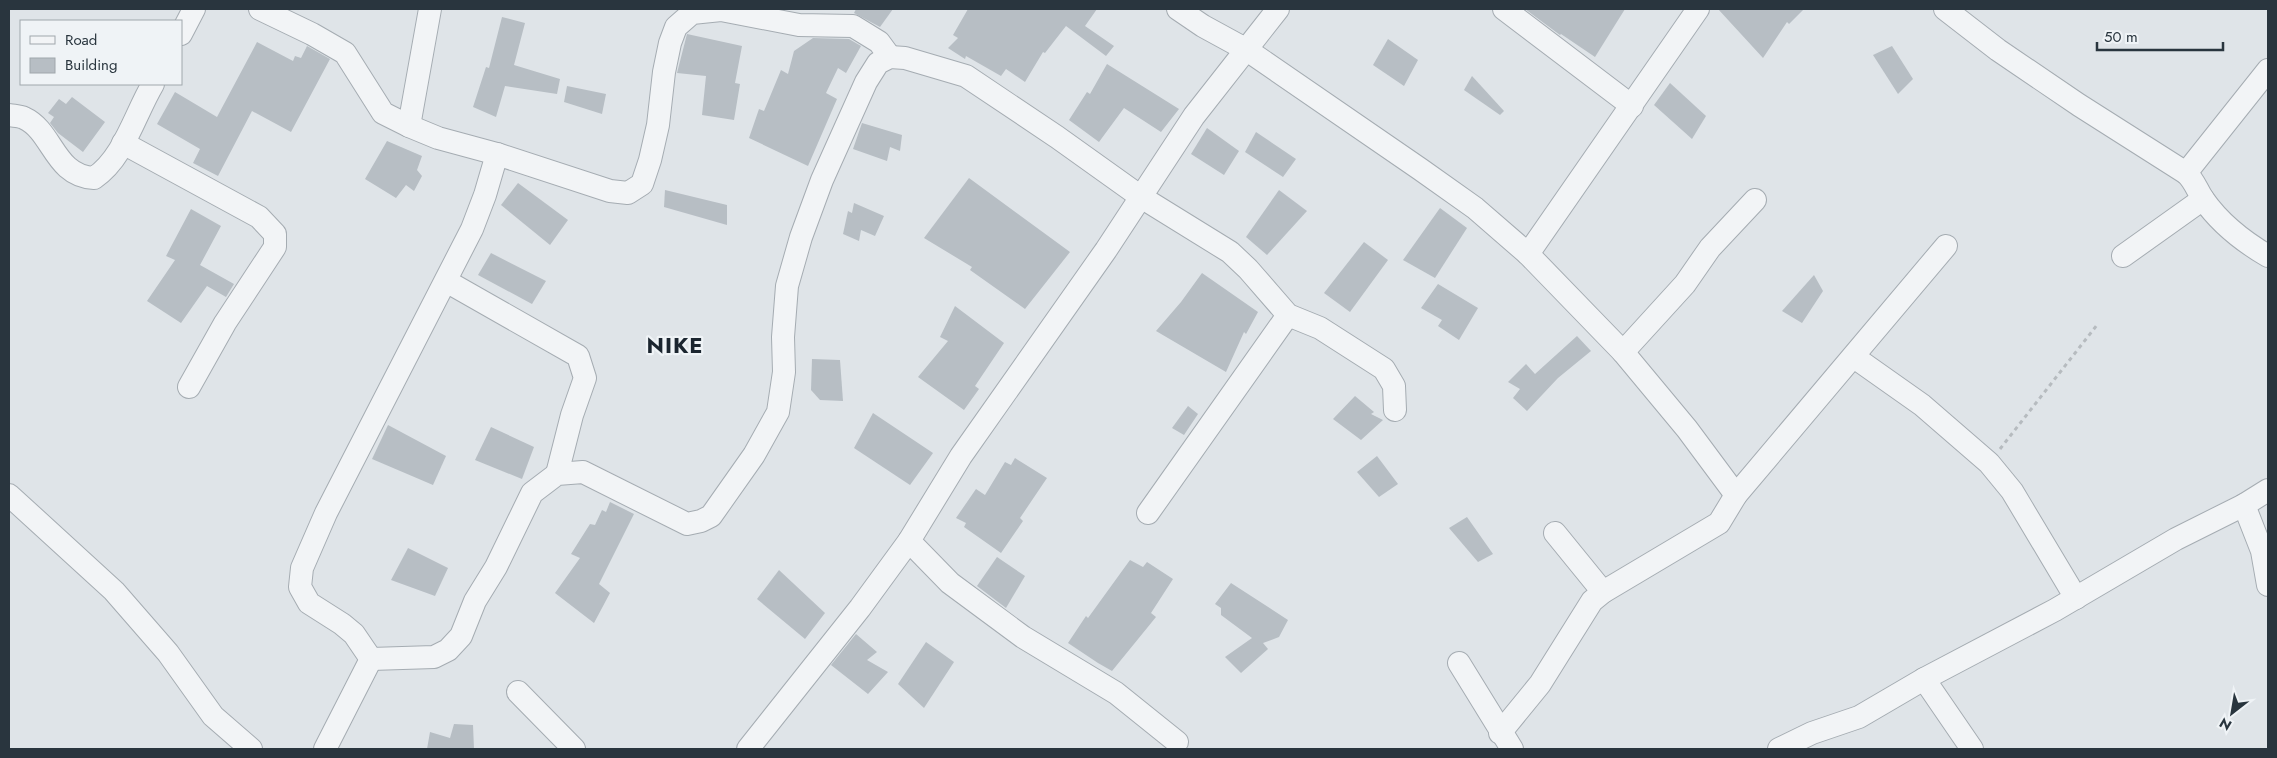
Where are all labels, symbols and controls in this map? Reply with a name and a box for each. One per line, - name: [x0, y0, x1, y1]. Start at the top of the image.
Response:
- legend: [20, 20, 182, 85]
- scale bar: [2097, 20, 2223, 52]
- text: 50 m: [2104, 26, 2138, 48]
- text: Road: [65, 29, 97, 51]
- text: Building: [65, 54, 117, 76]
- district label: NIKE: [646, 329, 704, 361]
- north arrow: [2207, 688, 2257, 738]
- text: N: [2215, 713, 2235, 736]

